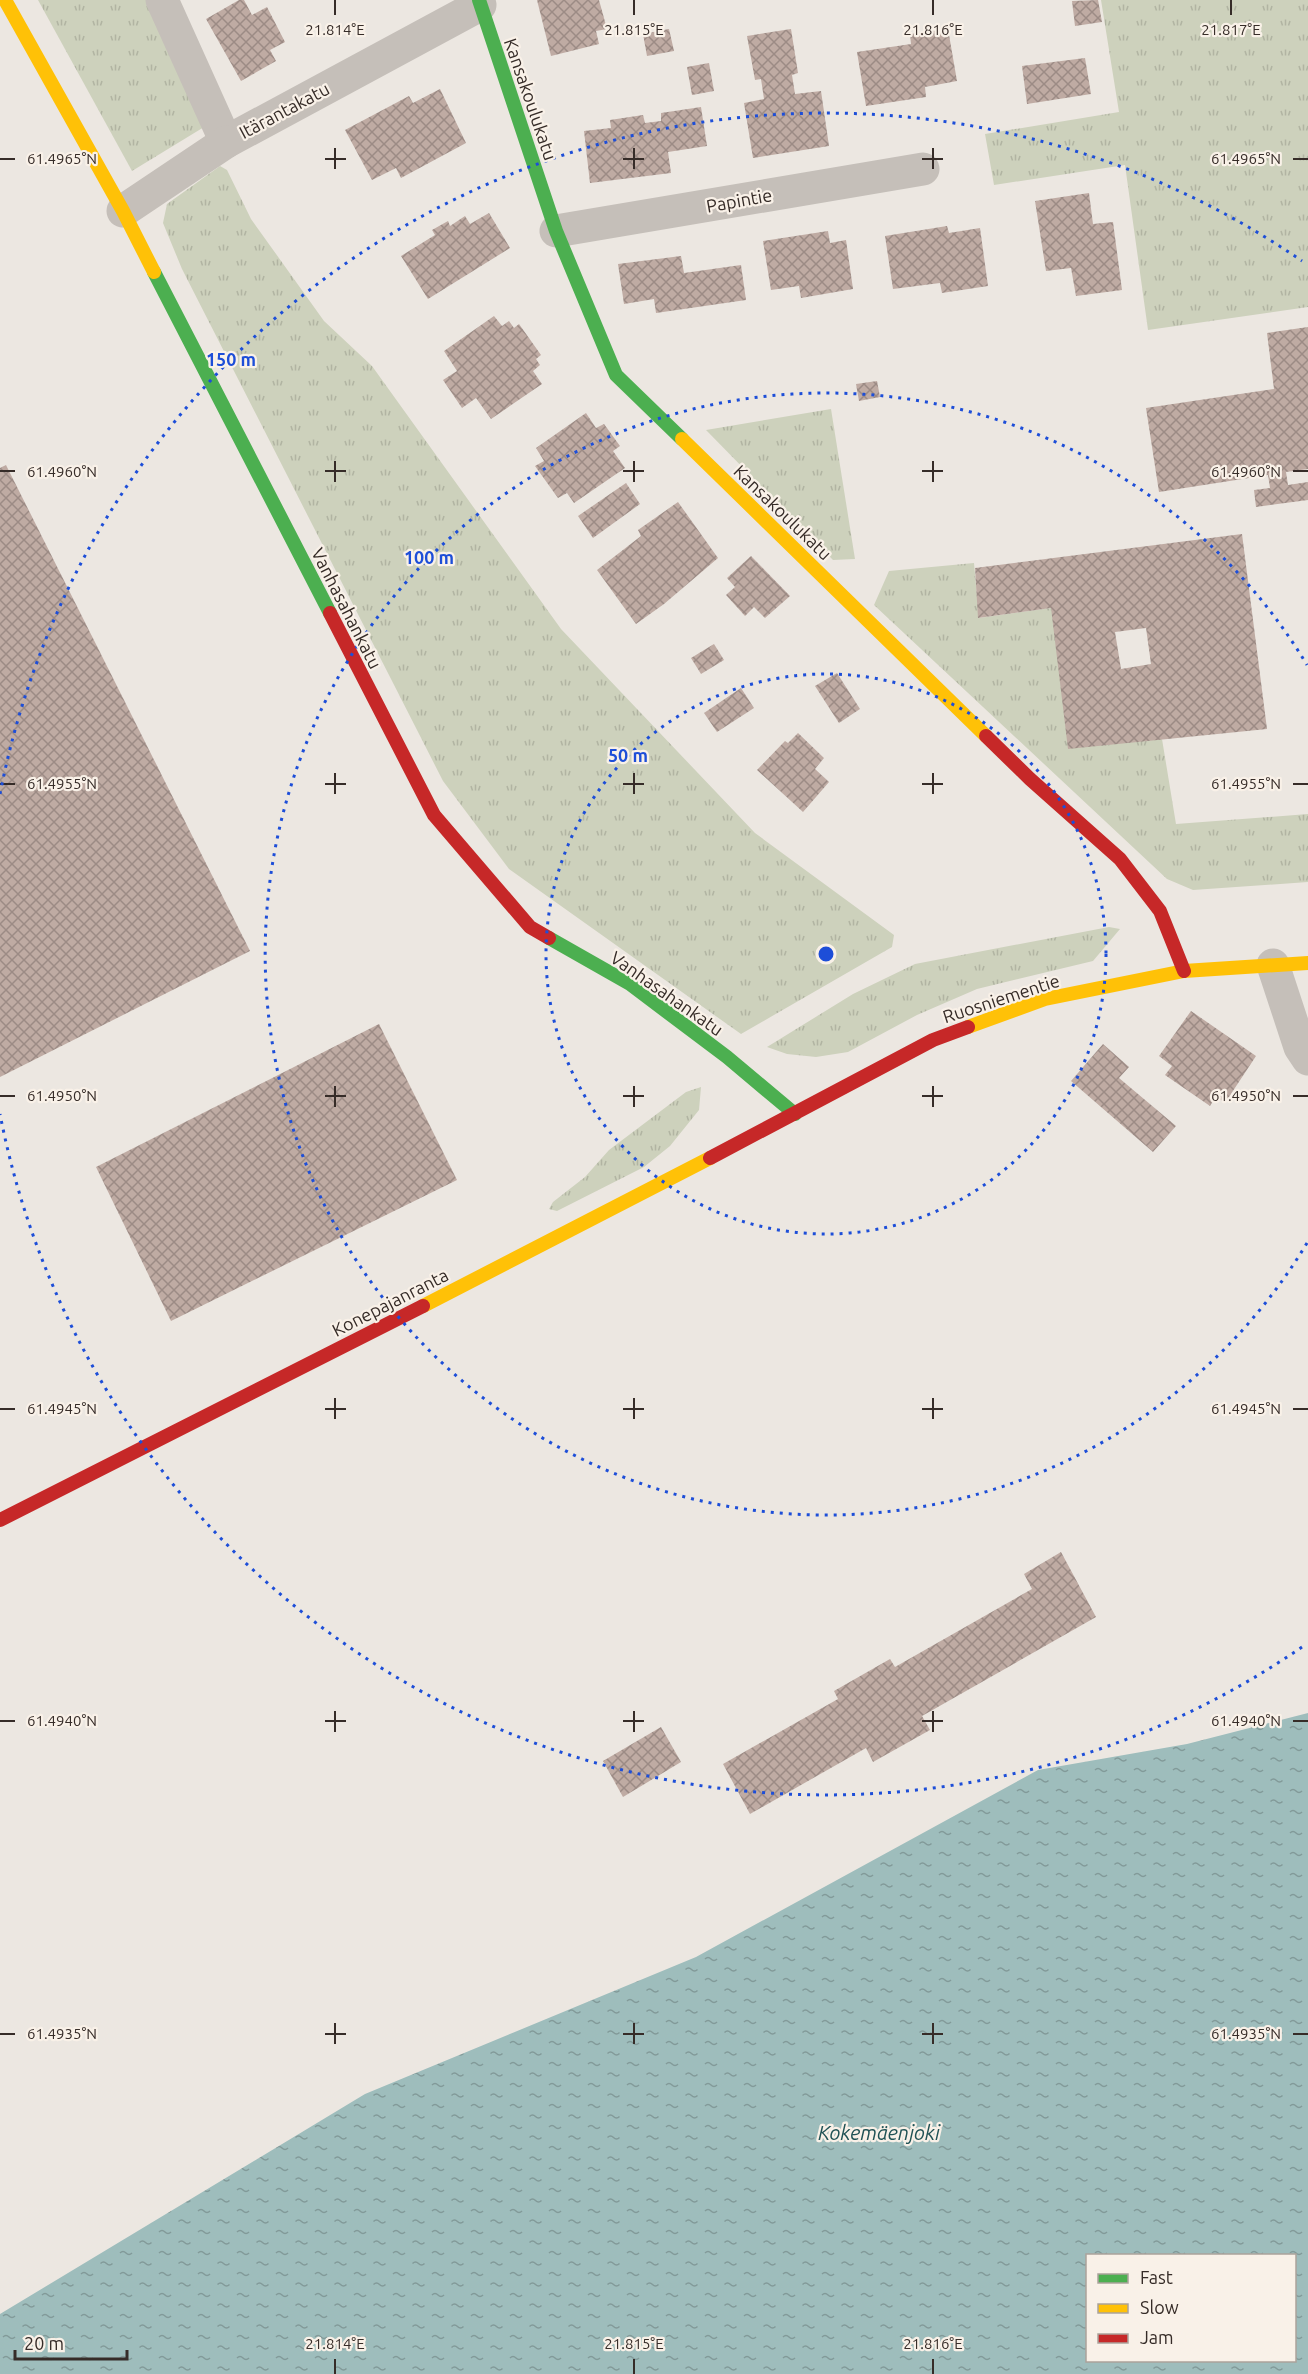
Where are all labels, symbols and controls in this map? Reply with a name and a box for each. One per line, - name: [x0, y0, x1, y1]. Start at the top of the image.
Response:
- text: 21.814°E: [305, 21, 365, 38]
- text: 21.815°E: [604, 21, 664, 38]
- text: 21.816°E: [903, 21, 963, 38]
- text: 21.817°E: [1201, 21, 1261, 38]
- street label: Kansakoulukatu: [501, 35, 561, 163]
- street label: Itärantakatu: [236, 78, 332, 142]
- text: 61.4965°N: [27, 150, 97, 167]
- text: 61.4965°N: [1211, 150, 1281, 167]
- street label: Papintie: [705, 184, 773, 216]
- text: 150 m: [206, 349, 256, 369]
- street label: Kansakoulukatu: [730, 460, 836, 564]
- text: 61.4960°N: [27, 463, 97, 480]
- text: 61.4960°N: [1211, 463, 1281, 480]
- street label: Vanhasahankatu: [308, 544, 386, 672]
- text: 100 m: [404, 547, 454, 567]
- text: 50 m: [608, 745, 648, 765]
- text: 61.4955°N: [27, 775, 97, 792]
- text: 61.4955°N: [1211, 775, 1281, 792]
- centre of rings: [816, 944, 836, 964]
- street label: Vanhasahankatu: [607, 947, 727, 1039]
- street label: Ruosniementie: [940, 970, 1062, 1026]
- text: 61.4950°N: [27, 1087, 97, 1104]
- text: 61.4950°N: [1211, 1087, 1281, 1104]
- street label: Konepajanranta: [329, 1264, 451, 1340]
- text: 61.4945°N: [27, 1400, 97, 1417]
- text: 61.4945°N: [1211, 1400, 1281, 1417]
- text: 61.4940°N: [27, 1712, 97, 1729]
- text: 61.4940°N: [1211, 1712, 1281, 1729]
- text: 61.4935°N: [27, 2025, 97, 2042]
- text: 61.4935°N: [1211, 2025, 1281, 2042]
- water label: Kokemäenjoki: [818, 2121, 941, 2144]
- legend: [1086, 2254, 1296, 2362]
- text: Fast: [1140, 2267, 1173, 2287]
- text: Slow: [1140, 2297, 1179, 2317]
- scale bar: [15, 2323, 128, 2361]
- text: Jam: [1140, 2327, 1174, 2347]
- text: 20 m: [24, 2333, 64, 2353]
- text: 21.814°E: [305, 2335, 365, 2352]
- text: 21.815°E: [604, 2335, 664, 2352]
- text: 21.816°E: [903, 2335, 963, 2352]

